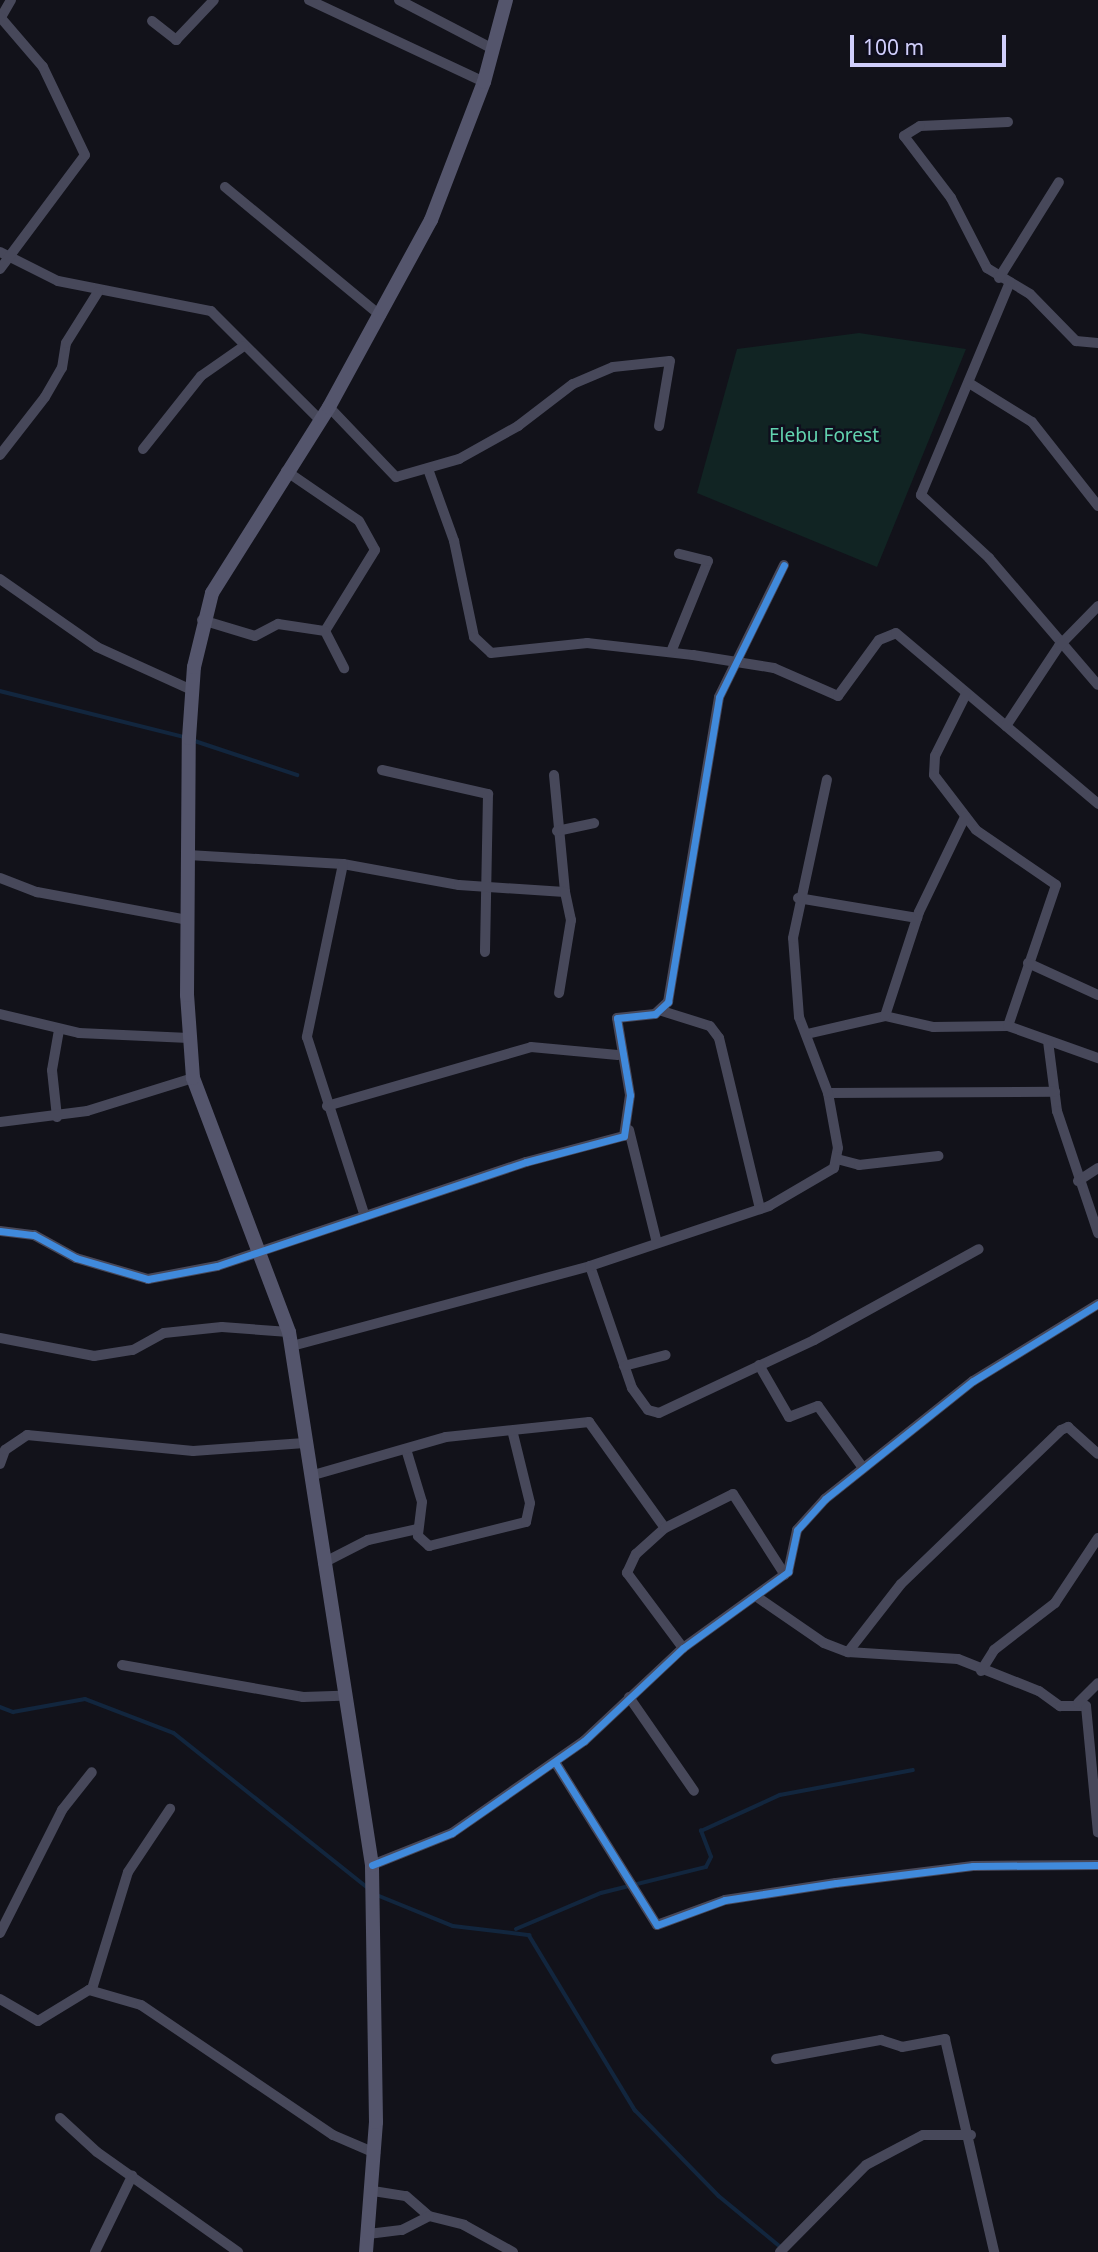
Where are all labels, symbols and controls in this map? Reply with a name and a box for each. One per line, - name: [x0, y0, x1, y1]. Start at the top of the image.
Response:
- scale bar: [853, 21, 1009, 65]
- text: 100 m: [863, 33, 924, 61]
- park label: Elebu Forest: [769, 425, 879, 447]

